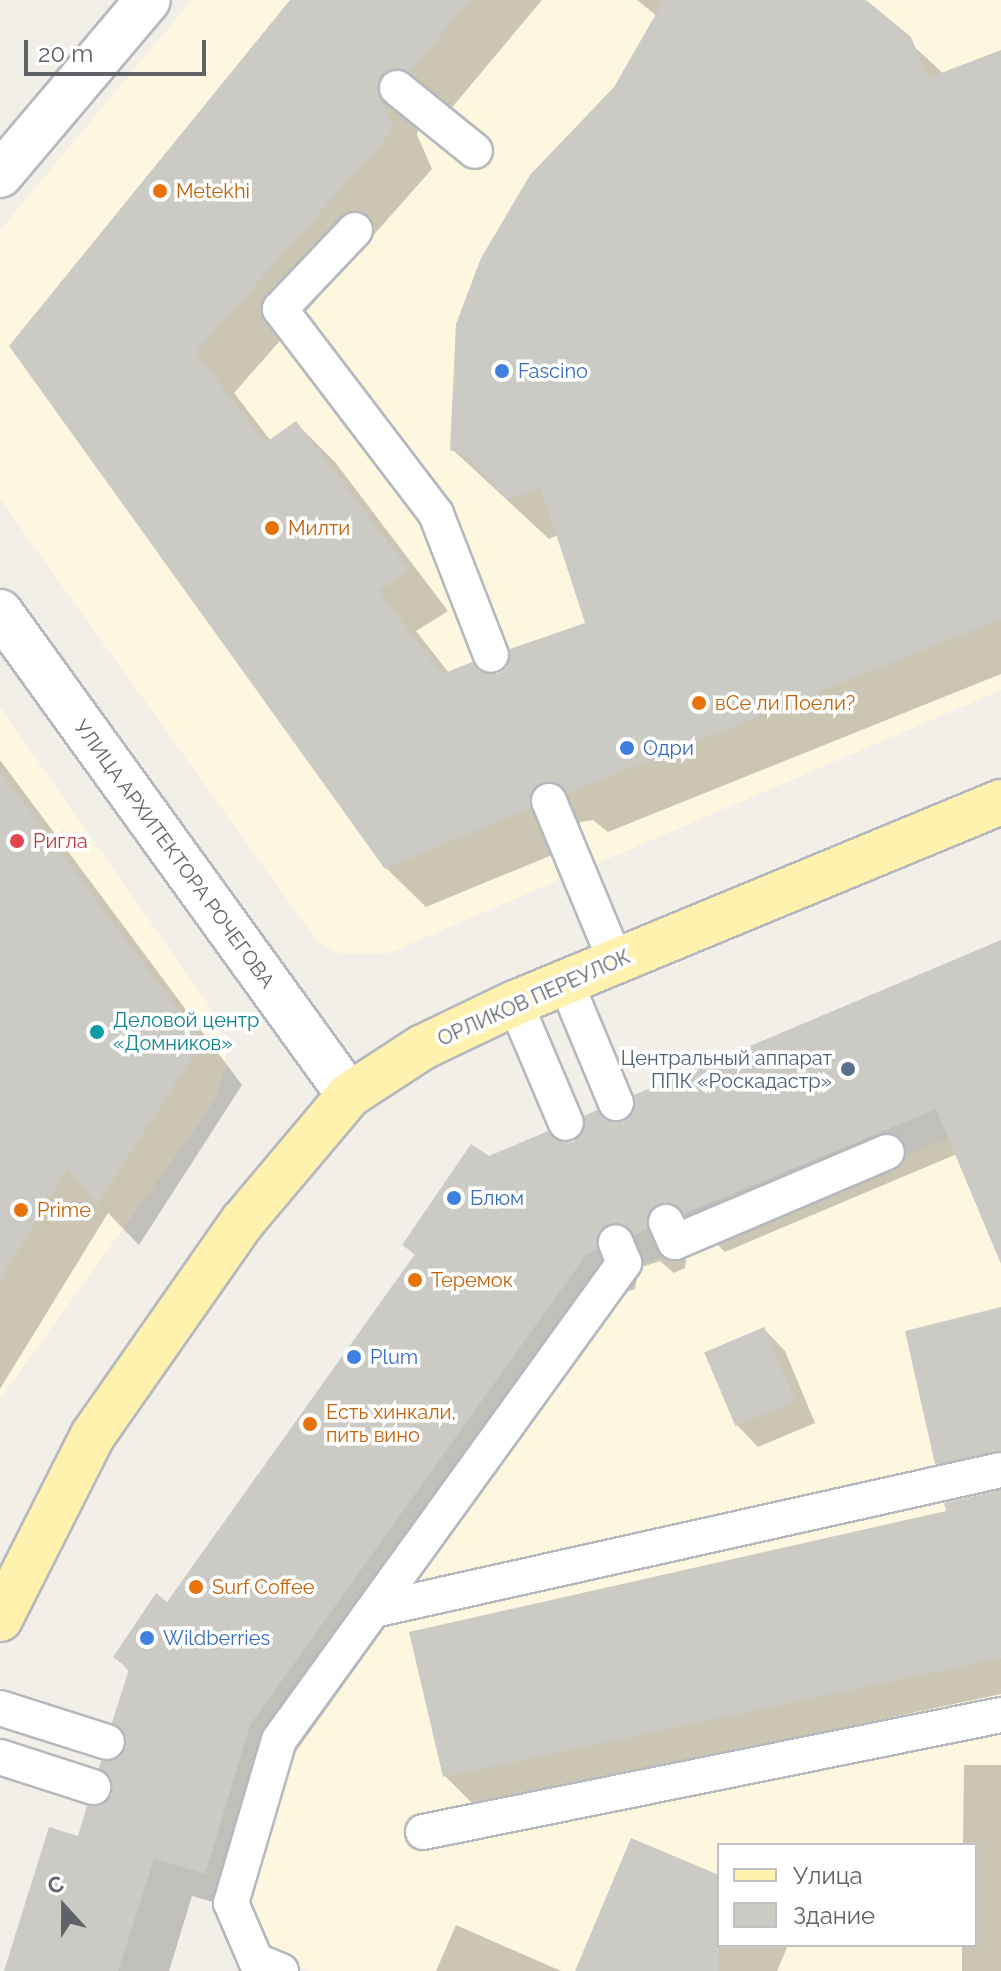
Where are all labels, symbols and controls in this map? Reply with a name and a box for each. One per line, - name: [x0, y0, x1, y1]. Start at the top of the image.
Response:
- scale bar: [28, 24, 210, 74]
- text: 20 m: [38, 39, 93, 68]
- place label: Metekhi: [176, 179, 250, 203]
- marker: Metekhi: [151, 182, 169, 200]
- place label: Fascino: [518, 359, 588, 383]
- marker: Fascino: [493, 362, 511, 380]
- place label: Милти: [288, 516, 350, 540]
- marker: Милти: [263, 519, 281, 537]
- place label: вСе ли Поели?: [715, 691, 855, 715]
- marker: вСе ли Поели?: [690, 694, 708, 712]
- street label: УЛИЦА АРХИТЕКТОРА РОЧЕГОВА: [68, 715, 280, 993]
- place label: Одри: [643, 736, 694, 760]
- marker: Одри: [618, 739, 636, 757]
- place label: Ригла: [33, 829, 88, 853]
- marker: Ригла: [8, 832, 26, 850]
- street label: ОРЛИКОВ ПЕРЕУЛОК: [434, 945, 634, 1051]
- place label: Деловой центр «Домников»: [113, 1008, 259, 1055]
- marker: Деловой центр «Домников»: [88, 1023, 106, 1041]
- place label: Центральный аппарат ППК «Роскадастр»: [621, 1046, 832, 1093]
- marker: Центральный аппарат ППК «Роскадастр»: [839, 1060, 857, 1078]
- place label: Блюм: [470, 1186, 524, 1210]
- marker: Блюм: [445, 1189, 463, 1207]
- place label: Prime: [37, 1198, 91, 1222]
- marker: Prime: [12, 1201, 30, 1219]
- place label: Теремок: [431, 1268, 513, 1292]
- marker: Теремок: [406, 1271, 424, 1289]
- place label: Plum: [370, 1345, 418, 1369]
- marker: Plum: [345, 1348, 363, 1366]
- place label: Есть хинкали, пить вино: [326, 1400, 456, 1447]
- marker: Есть хинкали, пить вино: [301, 1415, 319, 1433]
- place label: Surf Coffee: [212, 1575, 315, 1599]
- marker: Surf Coffee: [187, 1578, 205, 1596]
- place label: Wildberries: [163, 1626, 270, 1650]
- marker: Wildberries: [138, 1629, 156, 1647]
- legend: [717, 1843, 977, 1947]
- text: Улица: [793, 1861, 863, 1890]
- north arrow: [24, 1867, 104, 1947]
- text: С: [44, 1870, 67, 1899]
- text: Здание: [793, 1901, 875, 1930]

